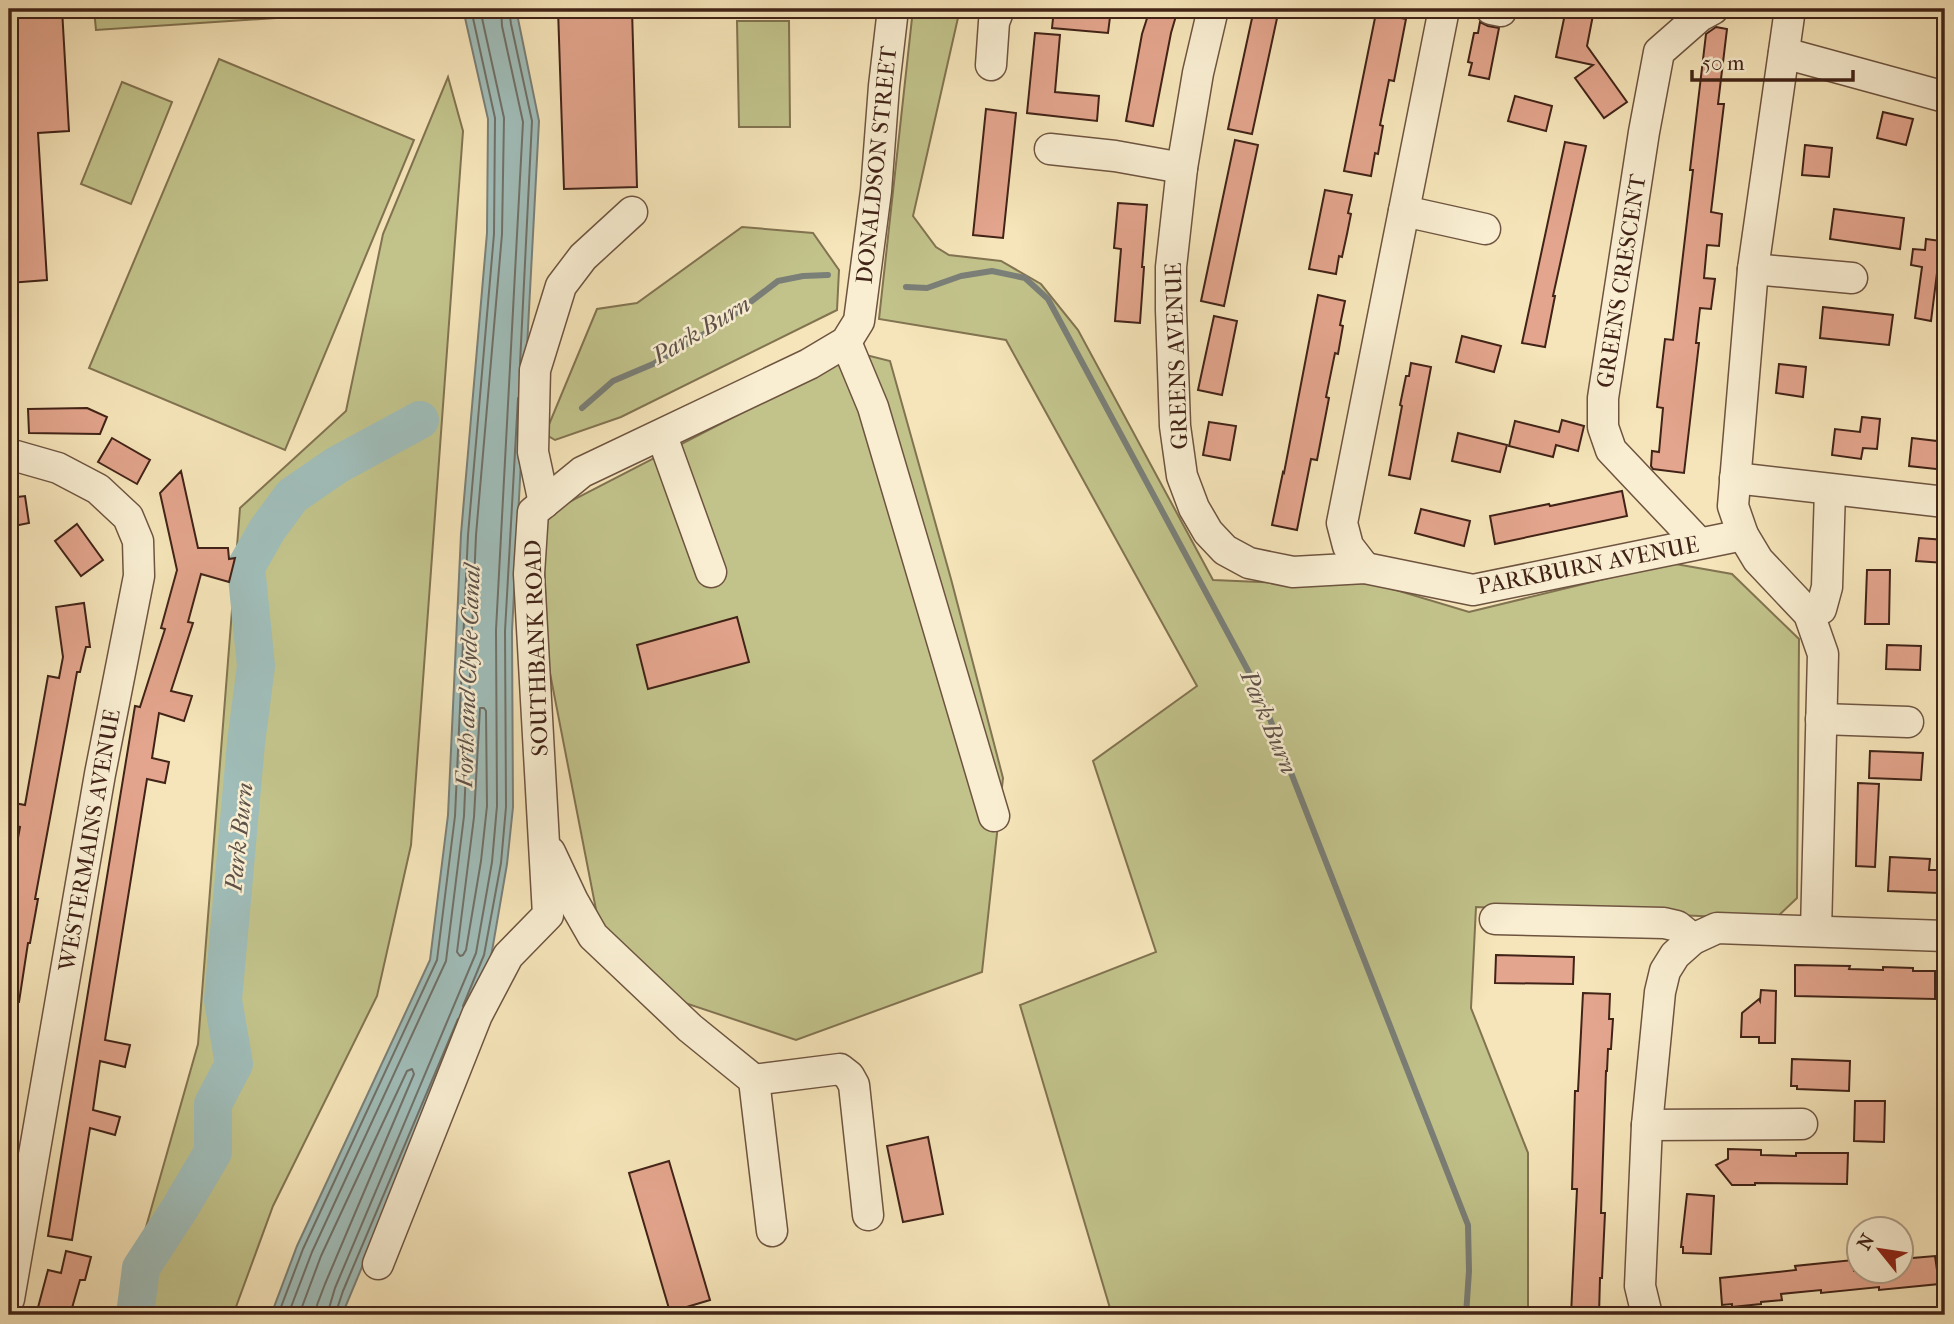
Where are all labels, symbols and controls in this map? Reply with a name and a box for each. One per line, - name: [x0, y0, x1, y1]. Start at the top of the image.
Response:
- scale bar: [1692, 38, 1853, 82]
- street label: DONALDSON STREET: [851, 44, 902, 285]
- text: 50 m: [1702, 51, 1745, 75]
- street label: GREENS CRESCENT: [1591, 172, 1652, 390]
- street label: GREENS AVENUE: [1160, 262, 1193, 450]
- water label: Park Burn: [646, 290, 755, 371]
- street label: PARKBURN AVENUE: [1475, 531, 1701, 600]
- street label: SOUTHBANK ROAD: [519, 539, 554, 757]
- water label: Forth and Clyde Canal: [450, 561, 486, 789]
- water label: Park Burn: [1234, 665, 1303, 778]
- street label: WESTERMAINS AVENUE: [53, 707, 126, 974]
- water label: Park Burn: [219, 781, 259, 894]
- north arrow: [1846, 1216, 1916, 1286]
- text: N: [1853, 1230, 1880, 1254]

